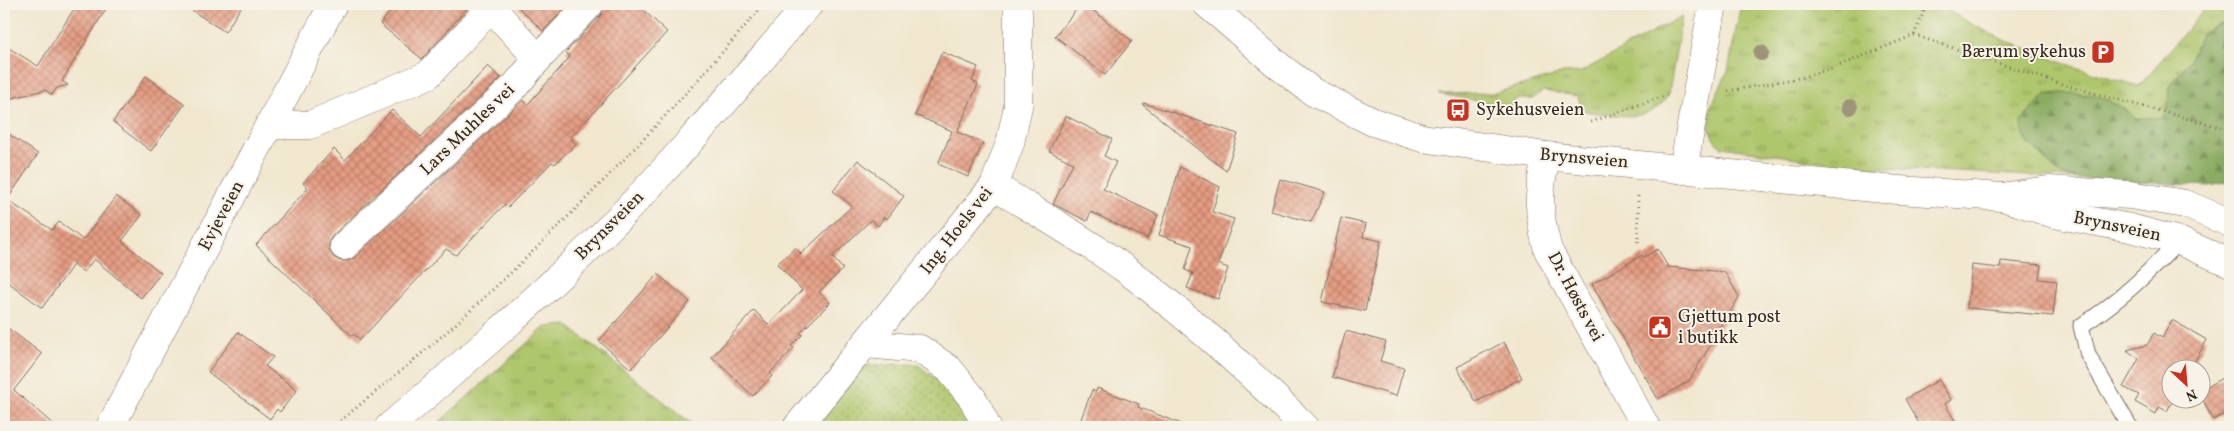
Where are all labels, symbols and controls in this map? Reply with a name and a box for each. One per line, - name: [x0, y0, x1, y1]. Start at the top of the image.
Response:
- parking icon: Bærum sykehus: [2090, 39, 2116, 65]
- place label: Bærum sykehus: [1961, 40, 2086, 65]
- street label: Lars Muhles vei: [415, 78, 521, 182]
- bus stop icon: Sykehusveien: [1445, 97, 1471, 123]
- place label: Sykehusveien: [1476, 98, 1585, 123]
- street label: Brynsveien: [1539, 143, 1630, 175]
- street label: Evjeveien: [193, 176, 251, 256]
- street label: Ing. Hoels vei: [915, 182, 999, 280]
- street label: Brynsveien: [570, 185, 651, 266]
- street label: Brynsveien: [2071, 206, 2163, 249]
- street label: Dr. Høsts vei: [1541, 247, 1609, 347]
- place label: Gjettum post i butikk: [1678, 305, 1781, 351]
- public building icon: Gjettum post i butikk: [1647, 314, 1673, 340]
- north arrow: [2162, 358, 2212, 408]
- text: N: [2182, 384, 2200, 405]

